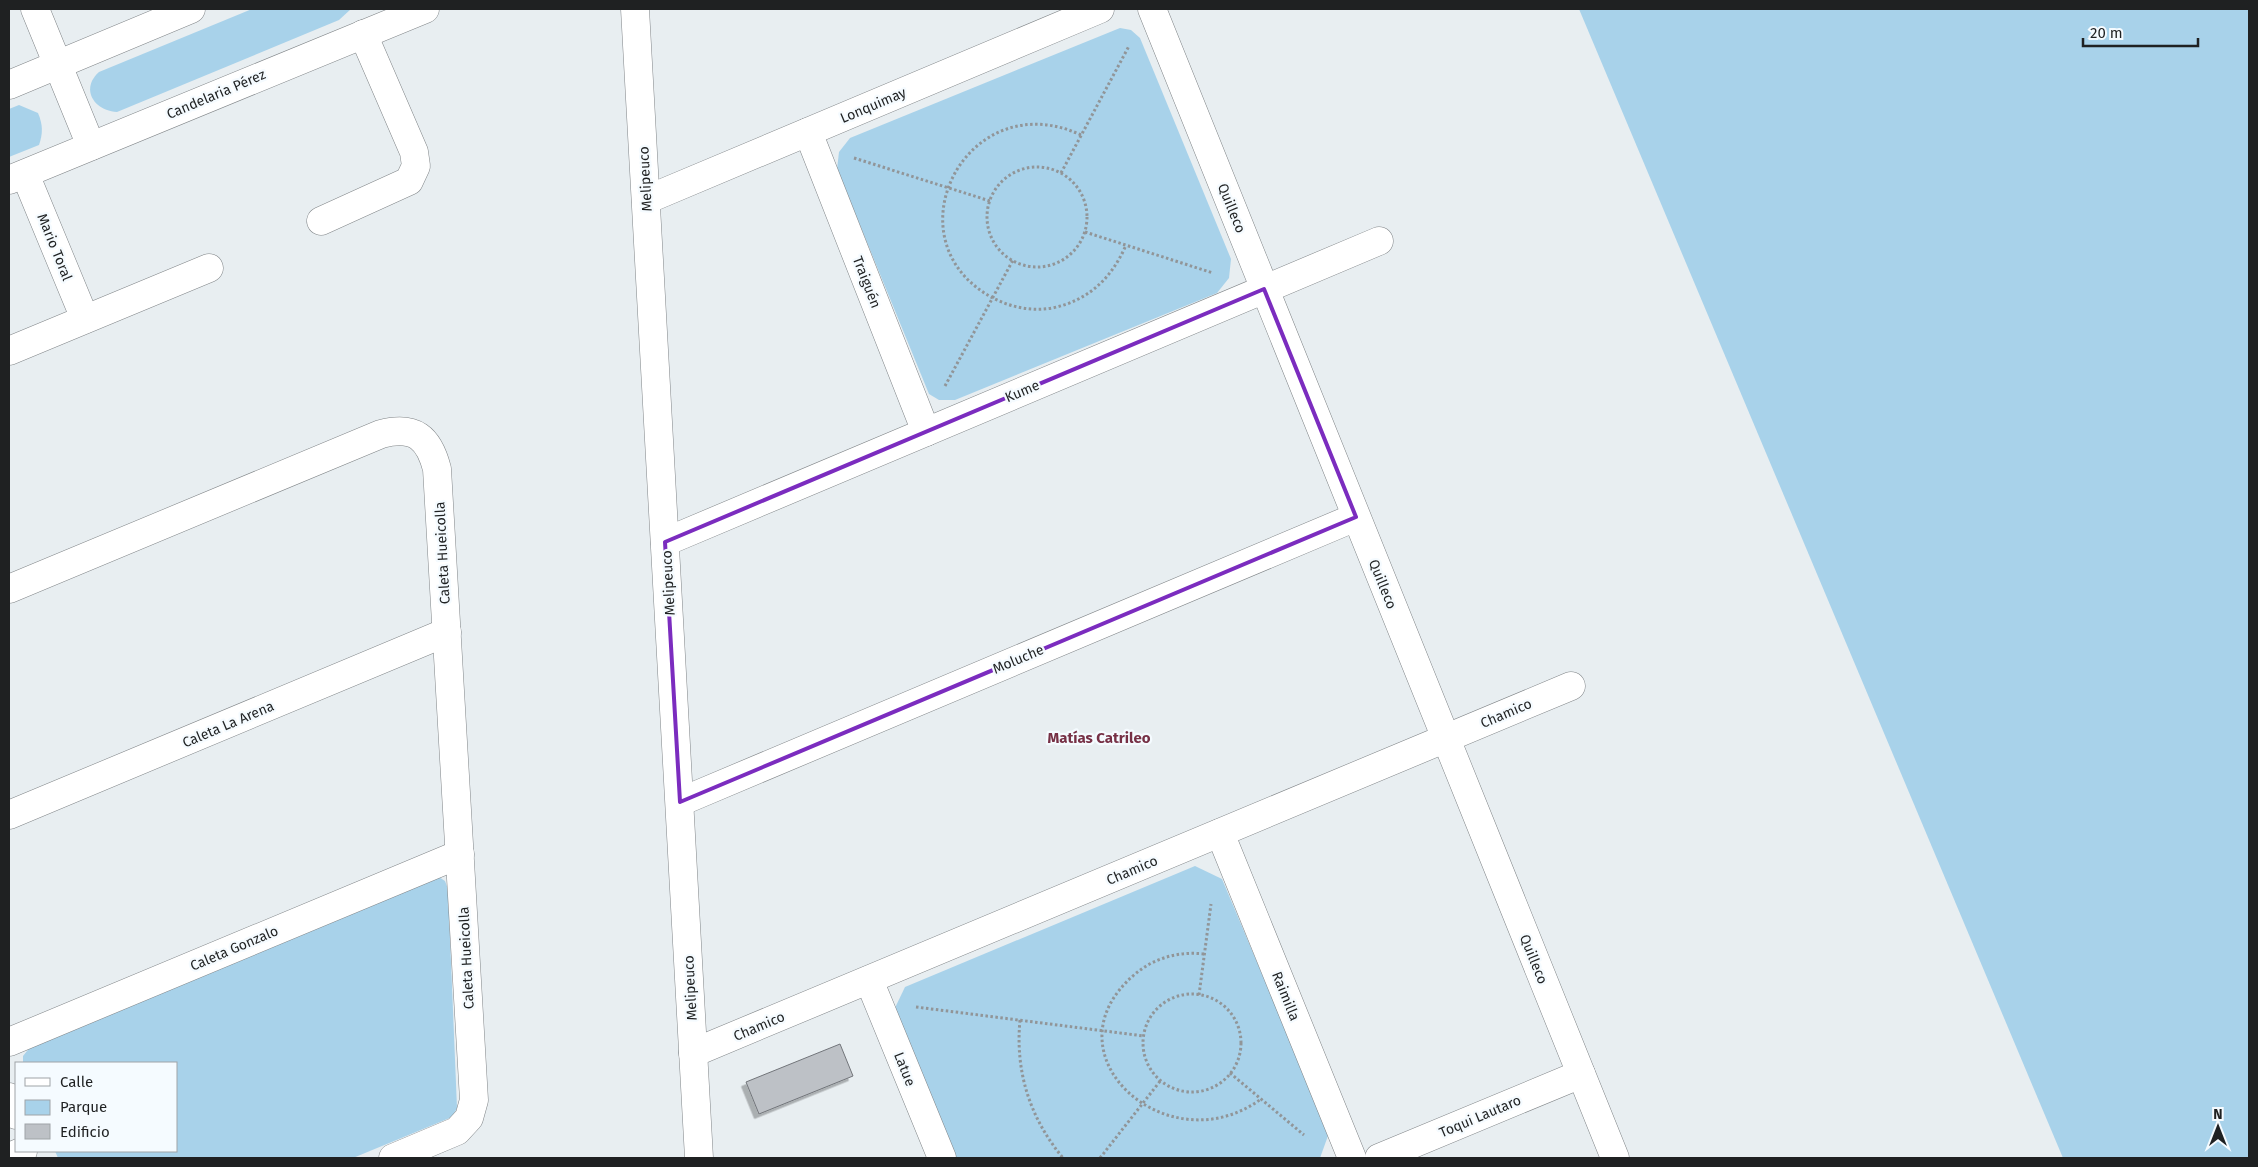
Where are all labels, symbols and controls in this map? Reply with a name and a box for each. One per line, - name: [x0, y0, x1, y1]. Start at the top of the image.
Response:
- scale bar: [2083, 15, 2198, 47]
- text: 20 m: [2090, 24, 2123, 42]
- street label: Candelaria Pérez: [164, 66, 268, 123]
- street label: Lonquimay: [838, 84, 909, 127]
- street label: Melipeuco: [635, 146, 656, 212]
- street label: Quilleco: [1214, 181, 1249, 236]
- street label: Mario Toral: [33, 211, 76, 283]
- street label: Traiguén: [849, 254, 884, 311]
- street label: Kume: [1002, 377, 1042, 406]
- street label: Caleta Hueicolla: [431, 501, 454, 605]
- street label: Melipeuco: [658, 550, 679, 616]
- street label: Quilleco: [1365, 557, 1400, 612]
- street label: Moluche: [990, 641, 1046, 678]
- street label: Chamico: [1478, 695, 1534, 732]
- street label: Caleta La Arena: [180, 698, 276, 751]
- district label: Matías Catrileo: [1047, 729, 1151, 747]
- street label: Chamico: [1104, 852, 1160, 889]
- street label: Caleta Hueicolla: [455, 906, 478, 1010]
- street label: Caleta Gonzalo: [188, 922, 281, 975]
- street label: Quilleco: [1516, 932, 1551, 987]
- street label: Melipeuco: [680, 955, 701, 1021]
- street label: Raimilla: [1268, 969, 1303, 1023]
- street label: Chamico: [731, 1008, 787, 1045]
- street label: Latue: [890, 1050, 919, 1089]
- legend: [15, 1062, 178, 1152]
- text: Calle: [60, 1073, 93, 1091]
- street label: Toqui Lautaro: [1437, 1092, 1524, 1141]
- text: Parque: [60, 1098, 107, 1116]
- north arrow: [2193, 1102, 2243, 1152]
- text: N: [2213, 1106, 2223, 1123]
- text: Edificio: [60, 1123, 110, 1141]

